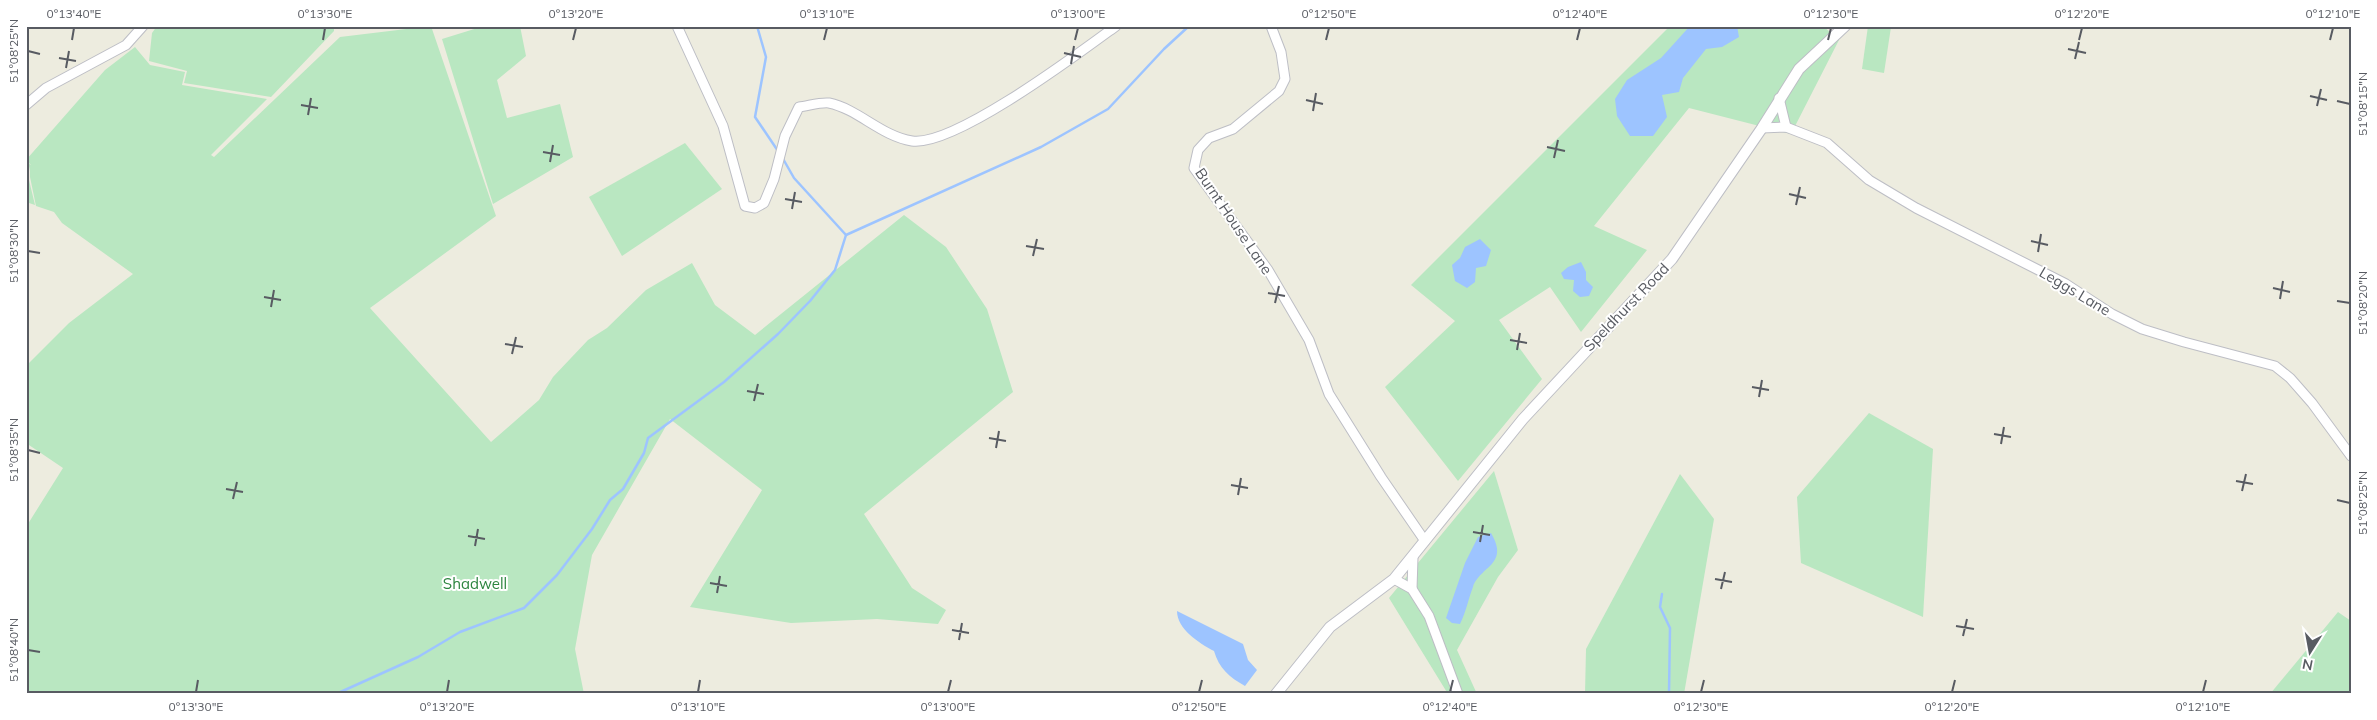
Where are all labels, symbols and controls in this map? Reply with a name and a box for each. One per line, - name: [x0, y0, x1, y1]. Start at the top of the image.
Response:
- text: 0°13'40"E: [47, 6, 101, 21]
- text: 0°13'30"E: [298, 6, 352, 21]
- text: 0°13'20"E: [549, 6, 603, 21]
- text: 0°13'10"E: [800, 6, 854, 21]
- text: 0°13'00"E: [1051, 6, 1105, 21]
- text: 0°12'50"E: [1302, 6, 1356, 21]
- text: 0°12'40"E: [1553, 6, 1607, 21]
- text: 0°12'30"E: [1804, 6, 1858, 21]
- text: 0°12'20"E: [2055, 6, 2109, 21]
- text: 0°12'10"E: [2306, 6, 2360, 21]
- text: 51°08'25"N: [6, 19, 21, 83]
- text: 51°08'15"N: [2355, 72, 2370, 136]
- street label: Burnt House Lane: [1191, 164, 1277, 278]
- text: 51°08'30"N: [6, 219, 21, 283]
- street label: Speldhurst Road: [1579, 259, 1673, 355]
- street label: Leggs Lane: [2036, 262, 2114, 320]
- text: 51°08'20"N: [2355, 271, 2370, 335]
- text: 51°08'35"N: [6, 418, 21, 482]
- text: 51°08'25"N: [2355, 471, 2370, 535]
- park label: Shadwell: [443, 574, 507, 593]
- text: 51°08'40"N: [6, 618, 21, 682]
- north arrow: [2284, 628, 2334, 678]
- text: N: [2301, 655, 2314, 675]
- text: 0°13'30"E: [169, 699, 223, 714]
- text: 0°13'20"E: [420, 699, 474, 714]
- text: 0°13'10"E: [671, 699, 725, 714]
- text: 0°13'00"E: [921, 699, 975, 714]
- text: 0°12'50"E: [1172, 699, 1226, 714]
- text: 0°12'40"E: [1423, 699, 1477, 714]
- text: 0°12'30"E: [1674, 699, 1728, 714]
- text: 0°12'20"E: [1925, 699, 1979, 714]
- text: 0°12'10"E: [2176, 699, 2230, 714]

